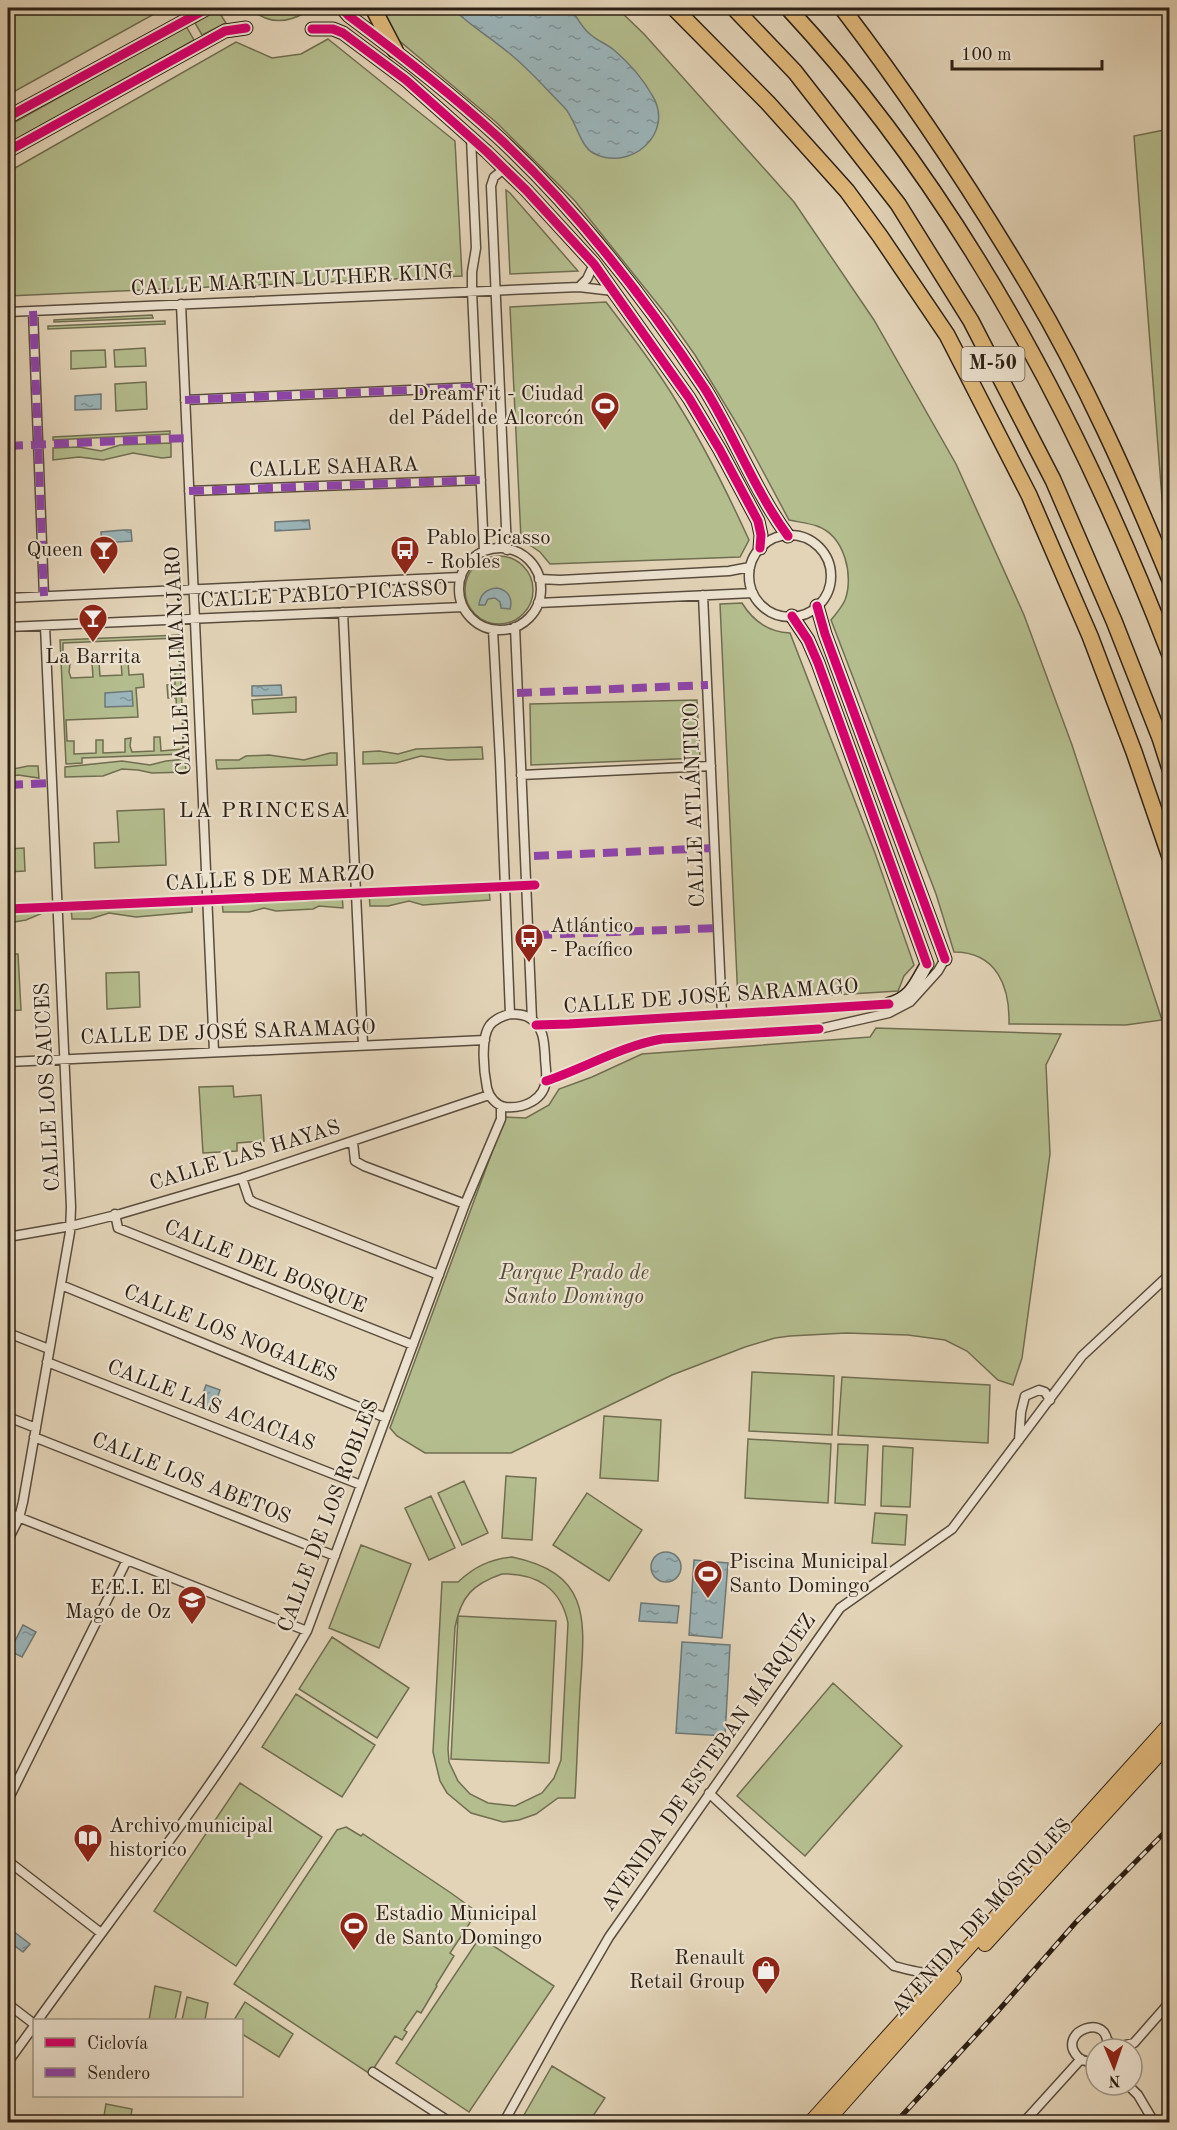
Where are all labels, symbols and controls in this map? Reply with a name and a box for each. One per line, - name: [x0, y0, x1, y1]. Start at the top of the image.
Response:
- scale bar: [952, 33, 1102, 71]
- text: 100 m: [961, 46, 1012, 64]
- street label: CALLE MARTIN LUTHER KING: [130, 262, 454, 300]
- road number: M-50: [962, 347, 1024, 381]
- place label: DreamFit - Ciudad del Pádel de Alcorcón: [389, 384, 584, 429]
- sports icon: DreamFit - Ciudad del Pádel de Alcorcón: [589, 390, 621, 432]
- street label: CALLE SAHARA: [249, 455, 419, 481]
- place label: Pablo Picasso - Robles: [426, 528, 551, 573]
- bar icon: Queen: [88, 534, 120, 576]
- bus stop icon: Pablo Picasso - Robles: [389, 534, 421, 576]
- place label: Queen: [26, 540, 83, 561]
- street label: CALLE KILIMANJARO: [163, 546, 195, 776]
- street label: CALLE PABLO PICASSO: [200, 578, 448, 612]
- bar icon: La Barrita: [77, 602, 109, 644]
- place label: La Barrita: [45, 647, 141, 668]
- street label: CALLE ATLÁNTICO: [677, 702, 709, 908]
- district label: LA PRINCESA: [179, 800, 349, 822]
- street label: CALLE 8 DE MARZO: [165, 863, 375, 895]
- place label: Atlántico - Pacífico: [550, 916, 633, 961]
- bus stop icon: Atlántico - Pacífico: [513, 922, 545, 964]
- street label: CALLE DE JOSÉ SARAMAGO: [562, 972, 859, 1018]
- street label: CALLE LOS SAUCES: [32, 982, 64, 1192]
- street label: CALLE DE JOSÉ SARAMAGO: [80, 1013, 376, 1049]
- street label: CALLE LAS HAYAS: [147, 1117, 343, 1195]
- street label: CALLE DEL BOSQUE: [161, 1217, 369, 1317]
- park label: Parque Prado de Santo Domingo: [498, 1263, 649, 1308]
- street label: CALLE LOS NOGALES: [120, 1282, 340, 1386]
- street label: CALLE LAS ACACIAS: [104, 1357, 318, 1455]
- street label: CALLE DE LOS ROBLES: [275, 1397, 383, 1635]
- street label: CALLE LOS ABETOS: [88, 1429, 294, 1529]
- place label: Piscina Municipal Santo Domingo: [729, 1552, 888, 1597]
- sports icon: Piscina Municipal Santo Domingo: [692, 1558, 724, 1600]
- place label: E.E.I. El Mago de Oz: [65, 1578, 171, 1623]
- school or university icon: E.E.I. El Mago de Oz: [176, 1584, 208, 1626]
- street label: AVENIDA DE ESTEBAN MÁRQUEZ: [594, 1608, 820, 1916]
- street label: AVENIDA DE MÓSTOLES: [884, 1812, 1076, 2021]
- place label: Archivo municipal historico: [109, 1816, 273, 1861]
- library icon: Archivo municipal historico: [72, 1822, 104, 1864]
- place label: Estadio Municipal de Santo Domingo: [375, 1904, 542, 1949]
- sports icon: Estadio Municipal de Santo Domingo: [338, 1910, 370, 1952]
- place label: Renault Retail Group: [629, 1948, 745, 1993]
- shop icon: Renault Retail Group: [750, 1954, 782, 1996]
- legend: [33, 2019, 243, 2097]
- text: Ciclovía: [87, 2035, 148, 2053]
- north arrow: [1084, 2037, 1144, 2097]
- text: Sendero: [87, 2065, 150, 2083]
- text: N: [1107, 2072, 1121, 2088]

